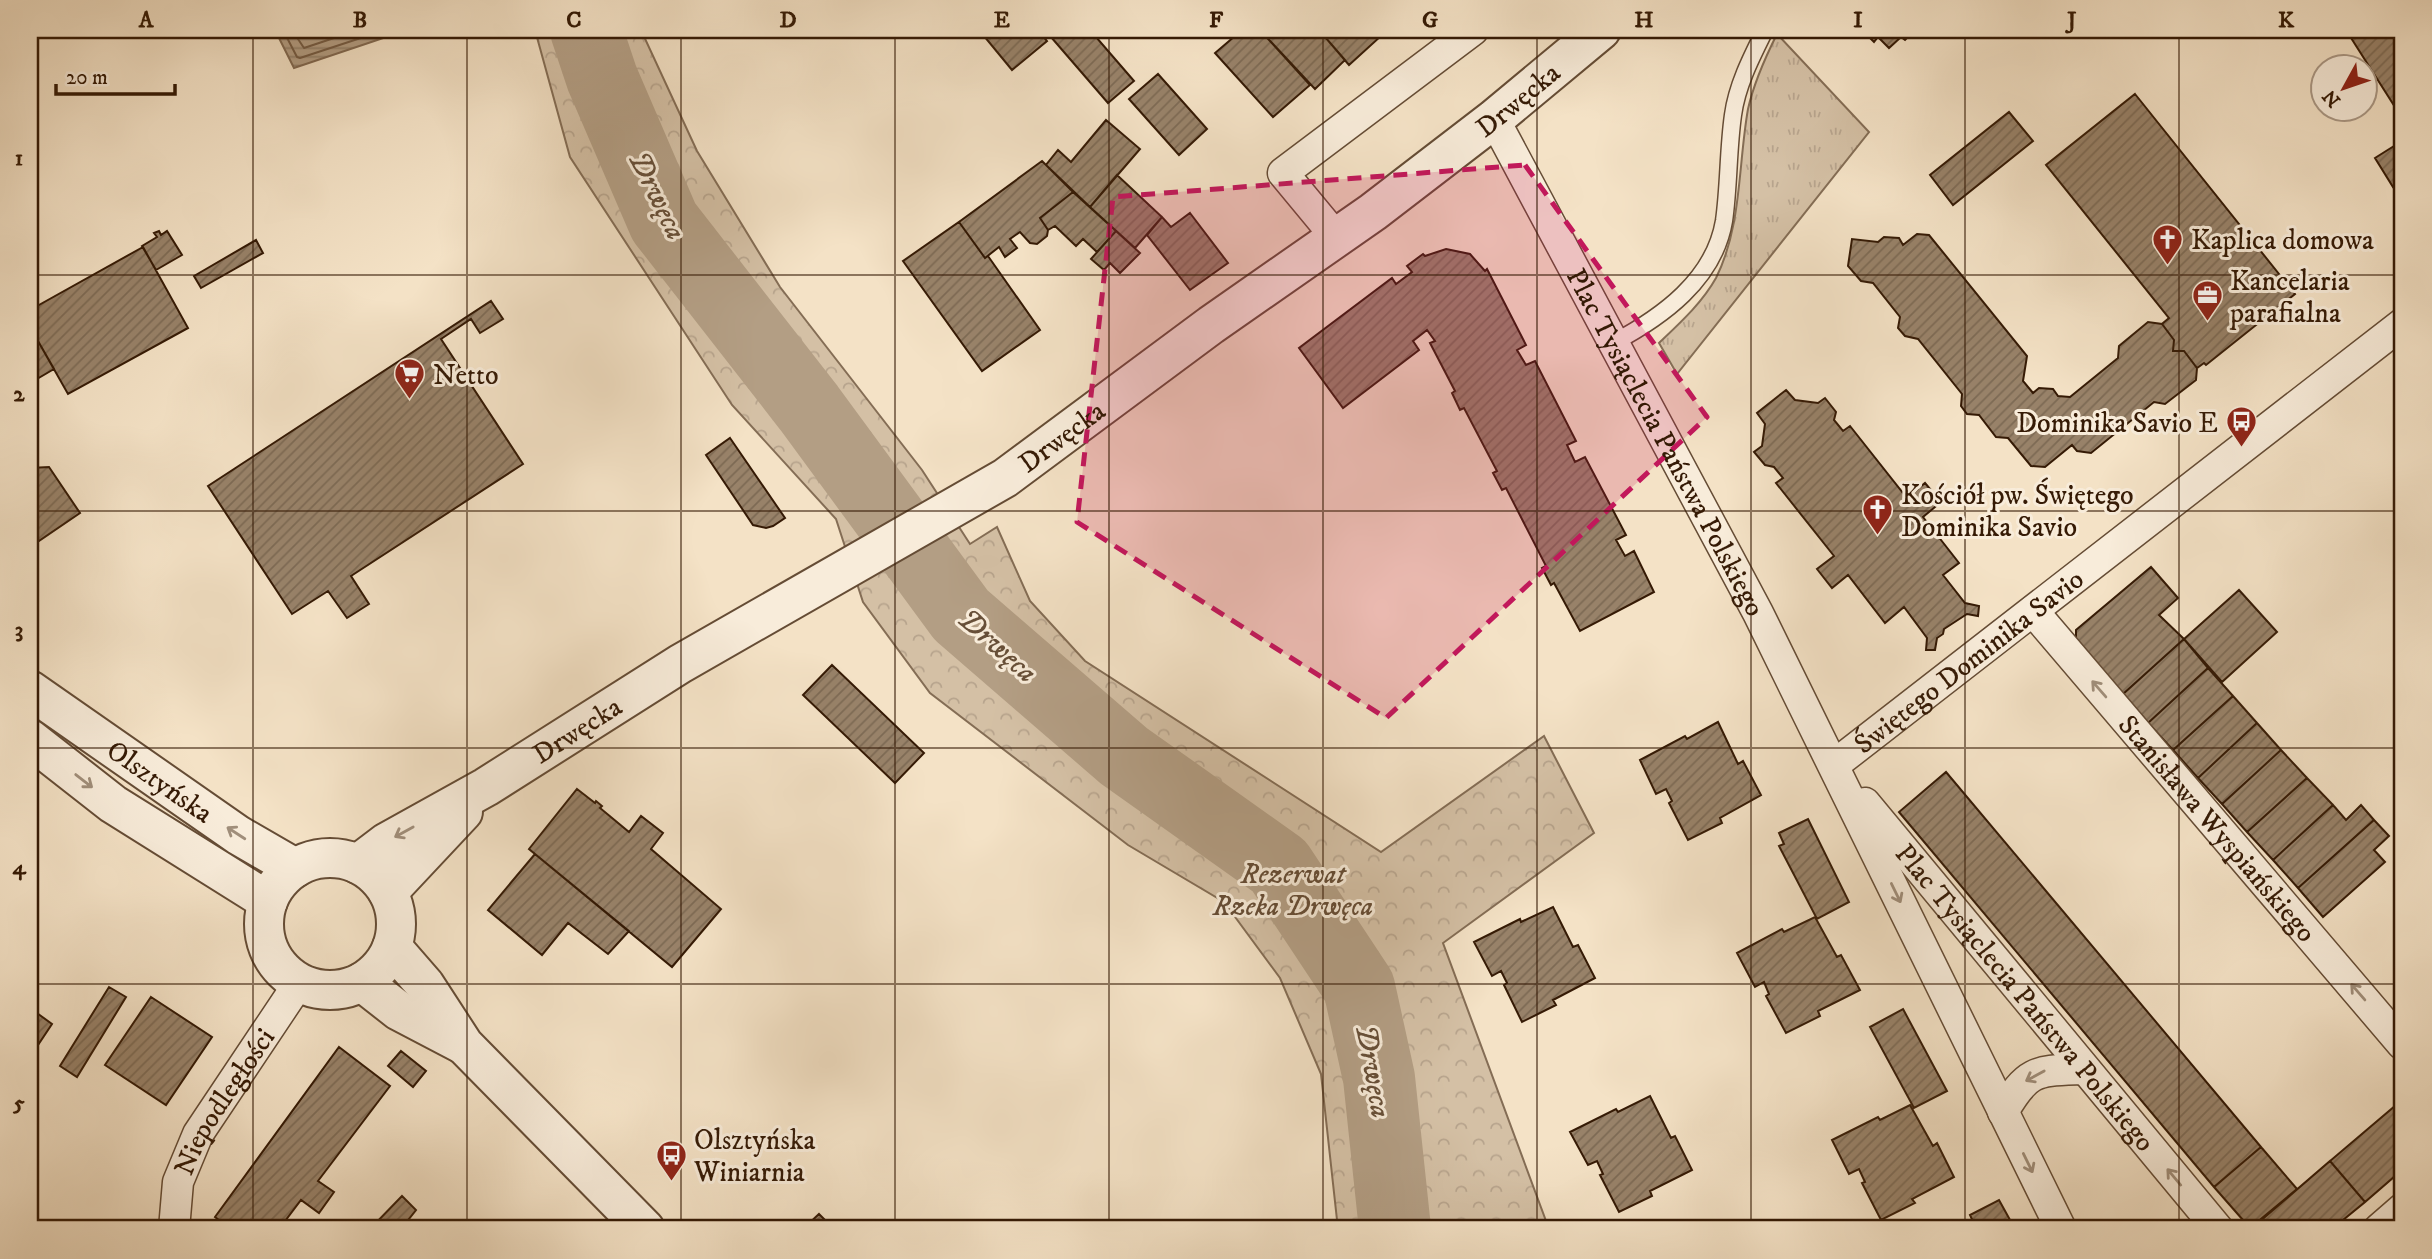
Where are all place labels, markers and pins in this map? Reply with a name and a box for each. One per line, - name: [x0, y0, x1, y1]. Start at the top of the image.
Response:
- church icon: Kaplica domowa: [2151, 222, 2185, 266]
- place label: Kaplica domowa: [2191, 223, 2374, 258]
- place label: Kancelaria parafialna: [2229, 264, 2350, 331]
- office icon: Kancelaria parafialna: [2190, 279, 2224, 323]
- supermarket icon: Netto: [393, 357, 427, 401]
- place label: Netto: [433, 358, 499, 393]
- bus stop icon: Dominika Savio E: [2224, 405, 2258, 449]
- place label: Dominika Savio E: [2016, 406, 2218, 441]
- place label: Kościół pw. Świętego Dominika Savio: [1901, 477, 2134, 545]
- church icon: Kościół pw. Świętego Dominika Savio: [1861, 493, 1895, 537]
- place label: Olsztyńska Winiarnia: [693, 1123, 816, 1190]
- bus stop icon: Olsztyńska Winiarnia: [654, 1138, 688, 1182]

